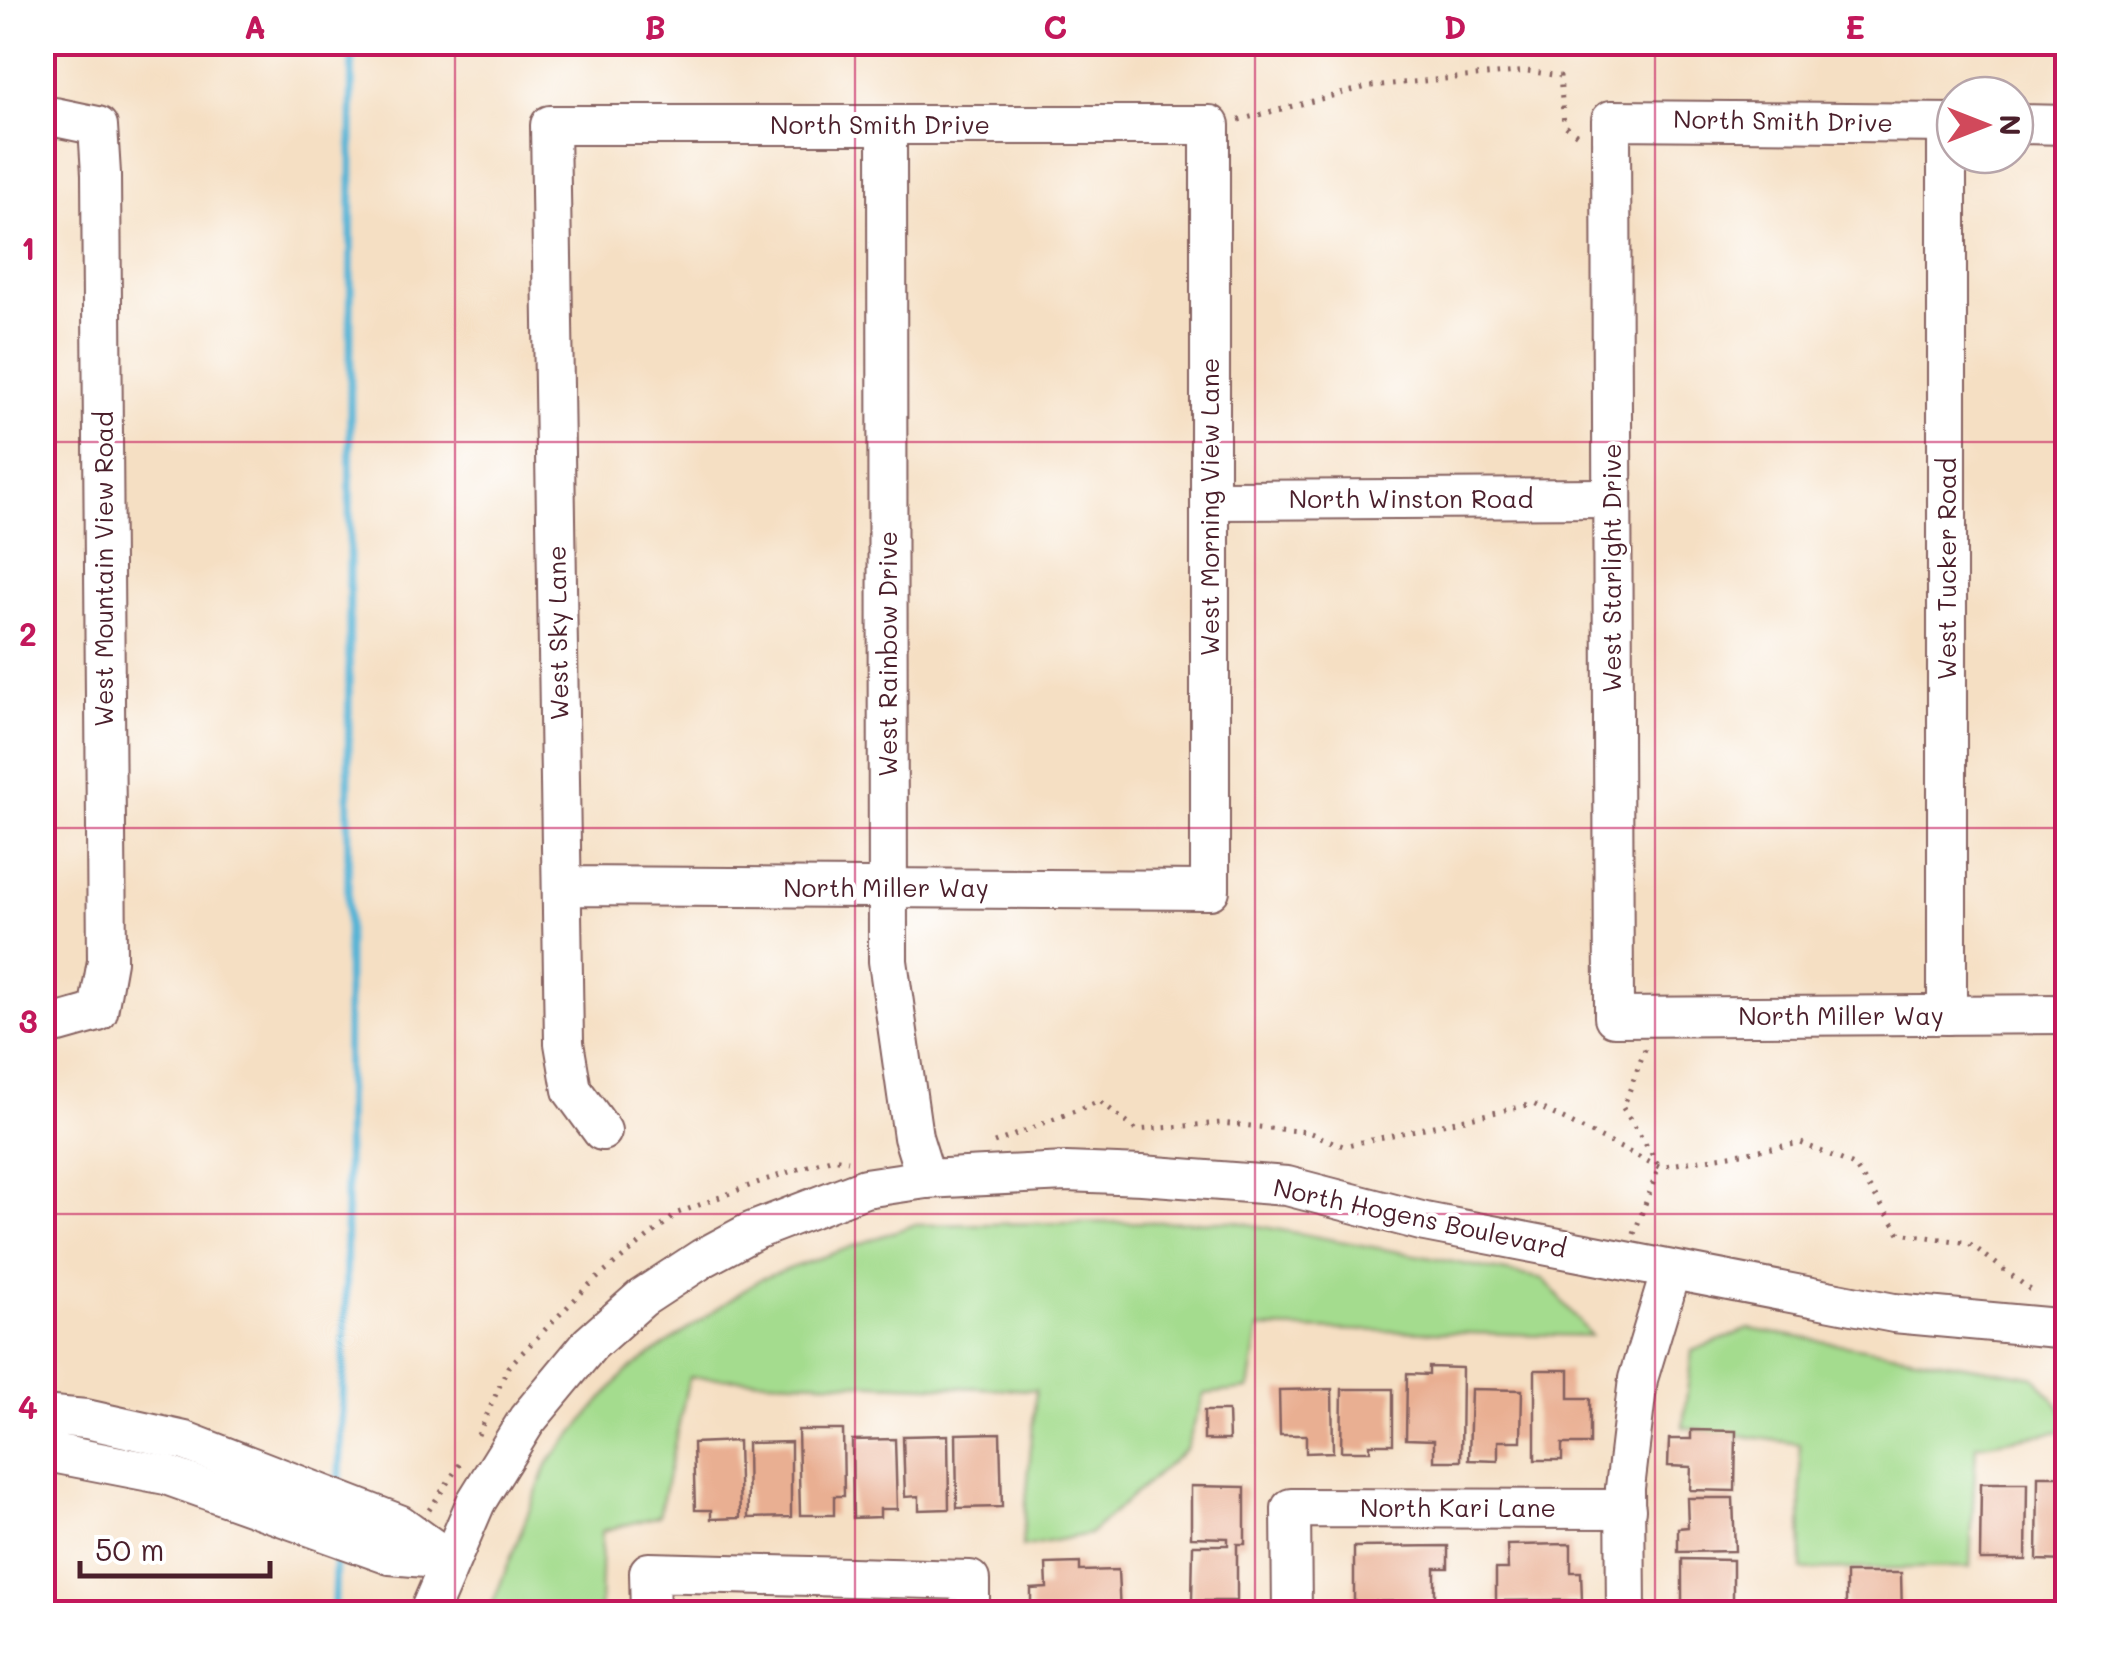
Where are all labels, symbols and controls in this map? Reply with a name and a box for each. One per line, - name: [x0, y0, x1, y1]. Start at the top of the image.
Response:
- text: A: [244, 5, 266, 47]
- text: B: [644, 5, 666, 47]
- text: C: [1043, 5, 1067, 47]
- text: D: [1444, 5, 1466, 47]
- text: E: [1845, 5, 1865, 47]
- north arrow: [1935, 75, 2035, 175]
- street label: North Smith Drive: [1673, 102, 1893, 138]
- street label: North Smith Drive: [770, 108, 990, 140]
- text: N: [1993, 114, 2029, 136]
- text: 1: [21, 226, 35, 268]
- street label: West Morning View Lane: [1193, 358, 1225, 656]
- street label: West Mountain View Road: [87, 411, 119, 727]
- street label: West Starlight Drive: [1595, 443, 1627, 693]
- street label: West Tucker Road: [1930, 458, 1962, 680]
- street label: North Winston Road: [1289, 482, 1533, 514]
- street label: West Rainbow Drive: [871, 531, 903, 777]
- street label: West Sky Lane: [539, 545, 576, 721]
- text: 2: [19, 612, 37, 654]
- street label: North Miller Way: [783, 871, 989, 904]
- text: 3: [18, 999, 38, 1041]
- street label: North Miller Way: [1738, 999, 1944, 1032]
- street label: North Hogens Boulevard: [1271, 1170, 1570, 1264]
- text: 4: [18, 1385, 38, 1427]
- street label: North Kari Lane: [1360, 1491, 1556, 1523]
- scale bar: [80, 1516, 270, 1578]
- text: 50 m: [95, 1529, 165, 1569]

